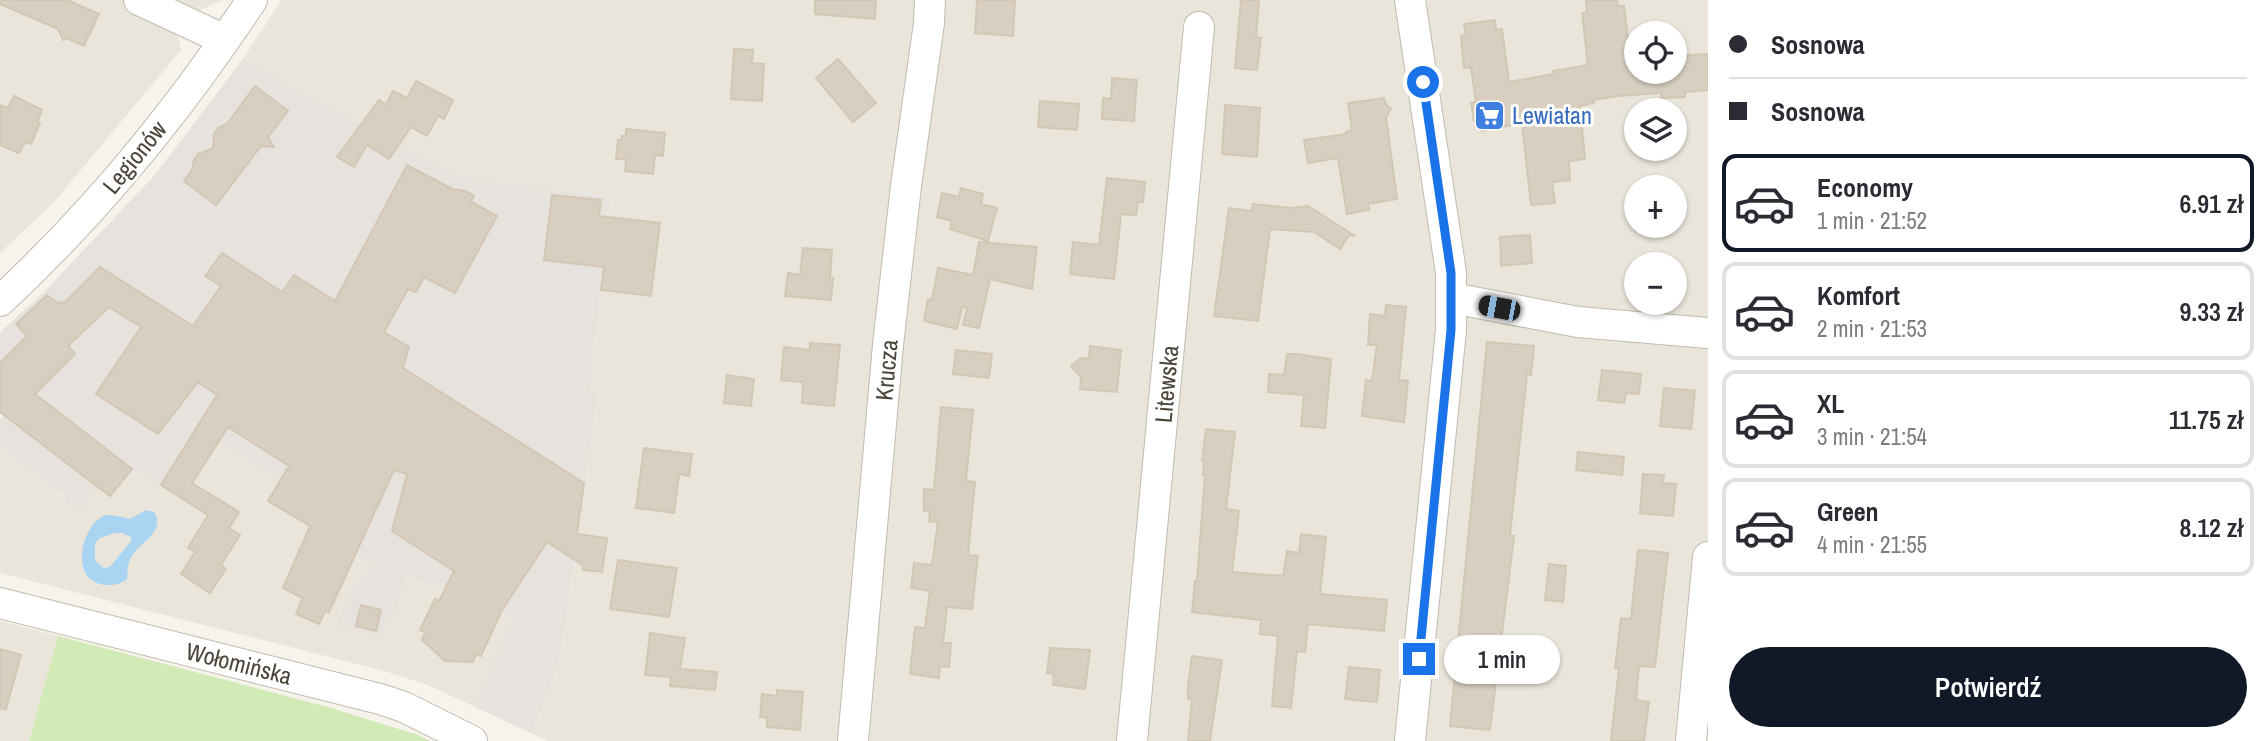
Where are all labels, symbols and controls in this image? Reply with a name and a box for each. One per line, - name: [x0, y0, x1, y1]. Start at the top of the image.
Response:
- map controls: [1624, 21, 1687, 315]
- button: locate: [1624, 21, 1687, 84]
- text: Sosnowa: [1771, 27, 1865, 62]
- route start: [1407, 66, 1439, 98]
- text: Sosnowa: [1771, 94, 1865, 129]
- supermarket icon: Lewiatan: [1472, 98, 1506, 132]
- button: layers: [1624, 98, 1687, 161]
- place label: Lewiatan: [1512, 99, 1592, 131]
- street label: Legionów: [95, 113, 174, 200]
- text: Economy: [1817, 170, 1913, 205]
- icon: car: [1733, 172, 1796, 235]
- button: +: [1624, 175, 1687, 238]
- text: 6.91 zł: [2179, 186, 2243, 221]
- text: 1 min · 21:52: [1817, 205, 1927, 236]
- button: −: [1624, 252, 1687, 315]
- text: Komfort: [1817, 278, 1900, 313]
- icon: car: [1733, 280, 1796, 343]
- car: [1477, 294, 1522, 322]
- text: 9.33 zł: [2179, 294, 2243, 329]
- text: 2 min · 21:53: [1817, 313, 1927, 344]
- street label: Krucza: [867, 338, 905, 402]
- street label: Litewska: [1147, 344, 1185, 424]
- text: XL: [1817, 386, 1844, 421]
- icon: car: [1733, 388, 1796, 451]
- text: 11.75 zł: [2169, 402, 2243, 437]
- text: 3 min · 21:54: [1817, 421, 1927, 452]
- text: Green: [1817, 494, 1879, 529]
- icon: car: [1733, 496, 1796, 559]
- text: 8.12 zł: [2179, 510, 2243, 545]
- text: 4 min · 21:55: [1817, 529, 1927, 560]
- street label: Wołomińska: [183, 634, 295, 692]
- callout: 1 min: [1444, 634, 1559, 684]
- route end: [1403, 643, 1435, 675]
- text: 1 min: [1478, 644, 1526, 675]
- button: Potwierdź: [1729, 647, 2247, 727]

